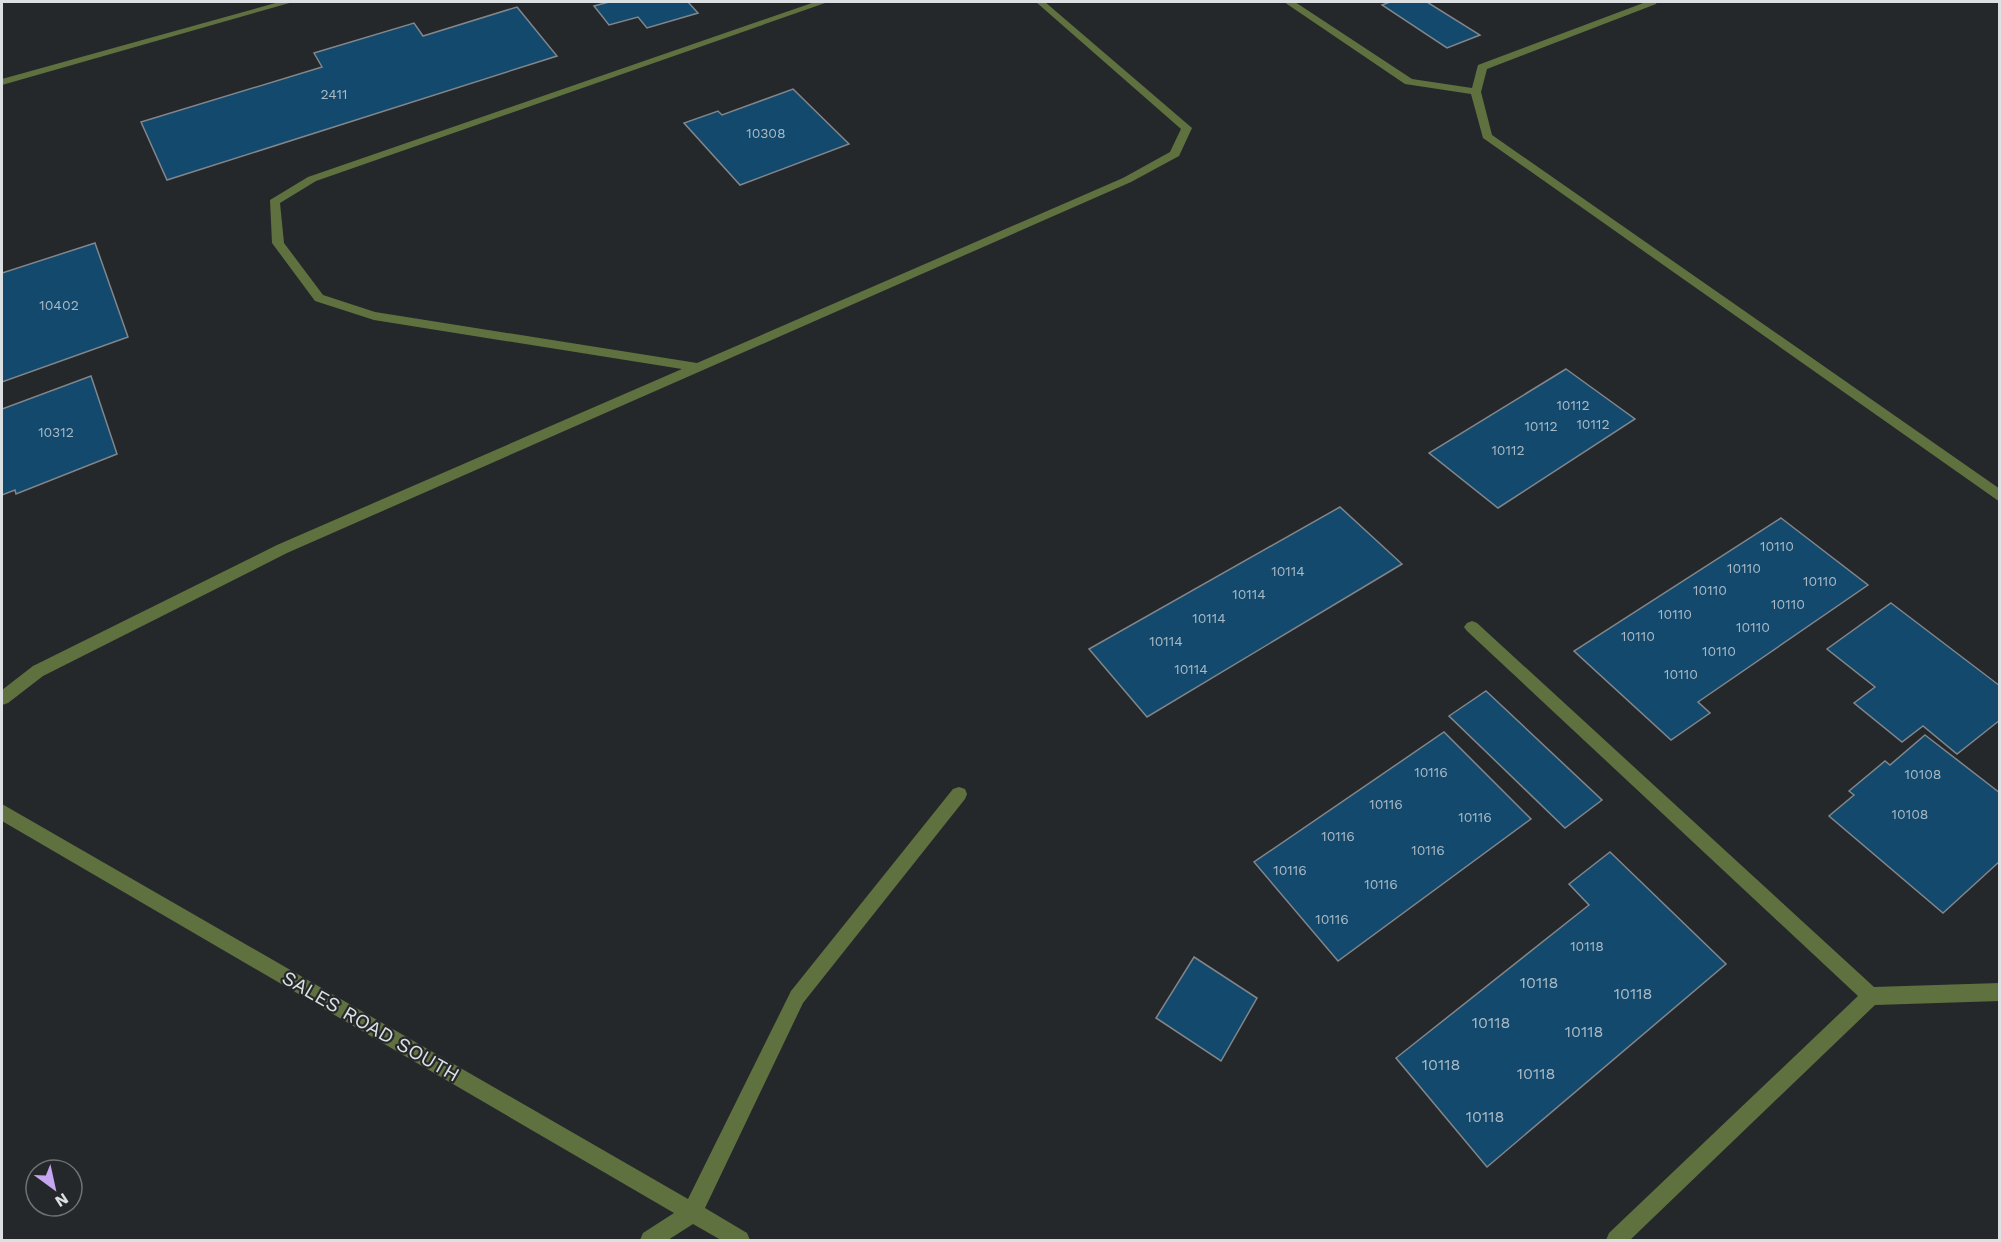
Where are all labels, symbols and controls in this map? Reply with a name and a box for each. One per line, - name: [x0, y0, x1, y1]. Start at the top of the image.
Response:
- house number: 2411: [321, 86, 348, 102]
- house number: 10308: [746, 125, 786, 141]
- house number: 10402: [39, 297, 79, 313]
- house number: 10112: [1556, 397, 1590, 413]
- house number: 10112: [1576, 416, 1610, 432]
- house number: 10112: [1524, 418, 1558, 434]
- house number: 10312: [38, 424, 74, 440]
- house number: 10112: [1491, 442, 1525, 458]
- house number: 10110: [1760, 538, 1794, 554]
- house number: 10110: [1727, 560, 1761, 576]
- house number: 10114: [1271, 563, 1305, 579]
- house number: 10110: [1803, 573, 1837, 589]
- house number: 10110: [1693, 582, 1727, 598]
- house number: 10114: [1232, 586, 1266, 602]
- house number: 10110: [1771, 596, 1805, 612]
- house number: 10110: [1658, 606, 1692, 622]
- house number: 10114: [1192, 610, 1226, 626]
- house number: 10110: [1736, 619, 1770, 635]
- house number: 10110: [1621, 628, 1655, 644]
- house number: 10114: [1149, 633, 1183, 649]
- house number: 10110: [1702, 643, 1736, 659]
- house number: 10114: [1174, 661, 1208, 677]
- house number: 10110: [1664, 666, 1698, 682]
- house number: 10116: [1414, 764, 1448, 780]
- house number: 10108: [1905, 766, 1941, 782]
- house number: 10116: [1369, 796, 1403, 812]
- house number: 10108: [1892, 806, 1928, 822]
- house number: 10116: [1458, 809, 1492, 825]
- house number: 10116: [1321, 828, 1355, 844]
- house number: 10116: [1411, 842, 1445, 858]
- house number: 10116: [1273, 862, 1307, 878]
- house number: 10116: [1364, 876, 1398, 892]
- house number: 10116: [1315, 911, 1349, 927]
- house number: 10118: [1570, 938, 1604, 954]
- street label: SALES ROAD SOUTH: [278, 965, 464, 1087]
- house number: 10118: [1520, 973, 1558, 992]
- house number: 10118: [1614, 984, 1652, 1003]
- house number: 10118: [1472, 1013, 1510, 1032]
- house number: 10118: [1565, 1022, 1603, 1041]
- house number: 10118: [1422, 1055, 1460, 1074]
- house number: 10118: [1517, 1064, 1555, 1083]
- house number: 10118: [1466, 1107, 1504, 1126]
- north arrow: [24, 1158, 84, 1218]
- text: N: [52, 1189, 72, 1211]

